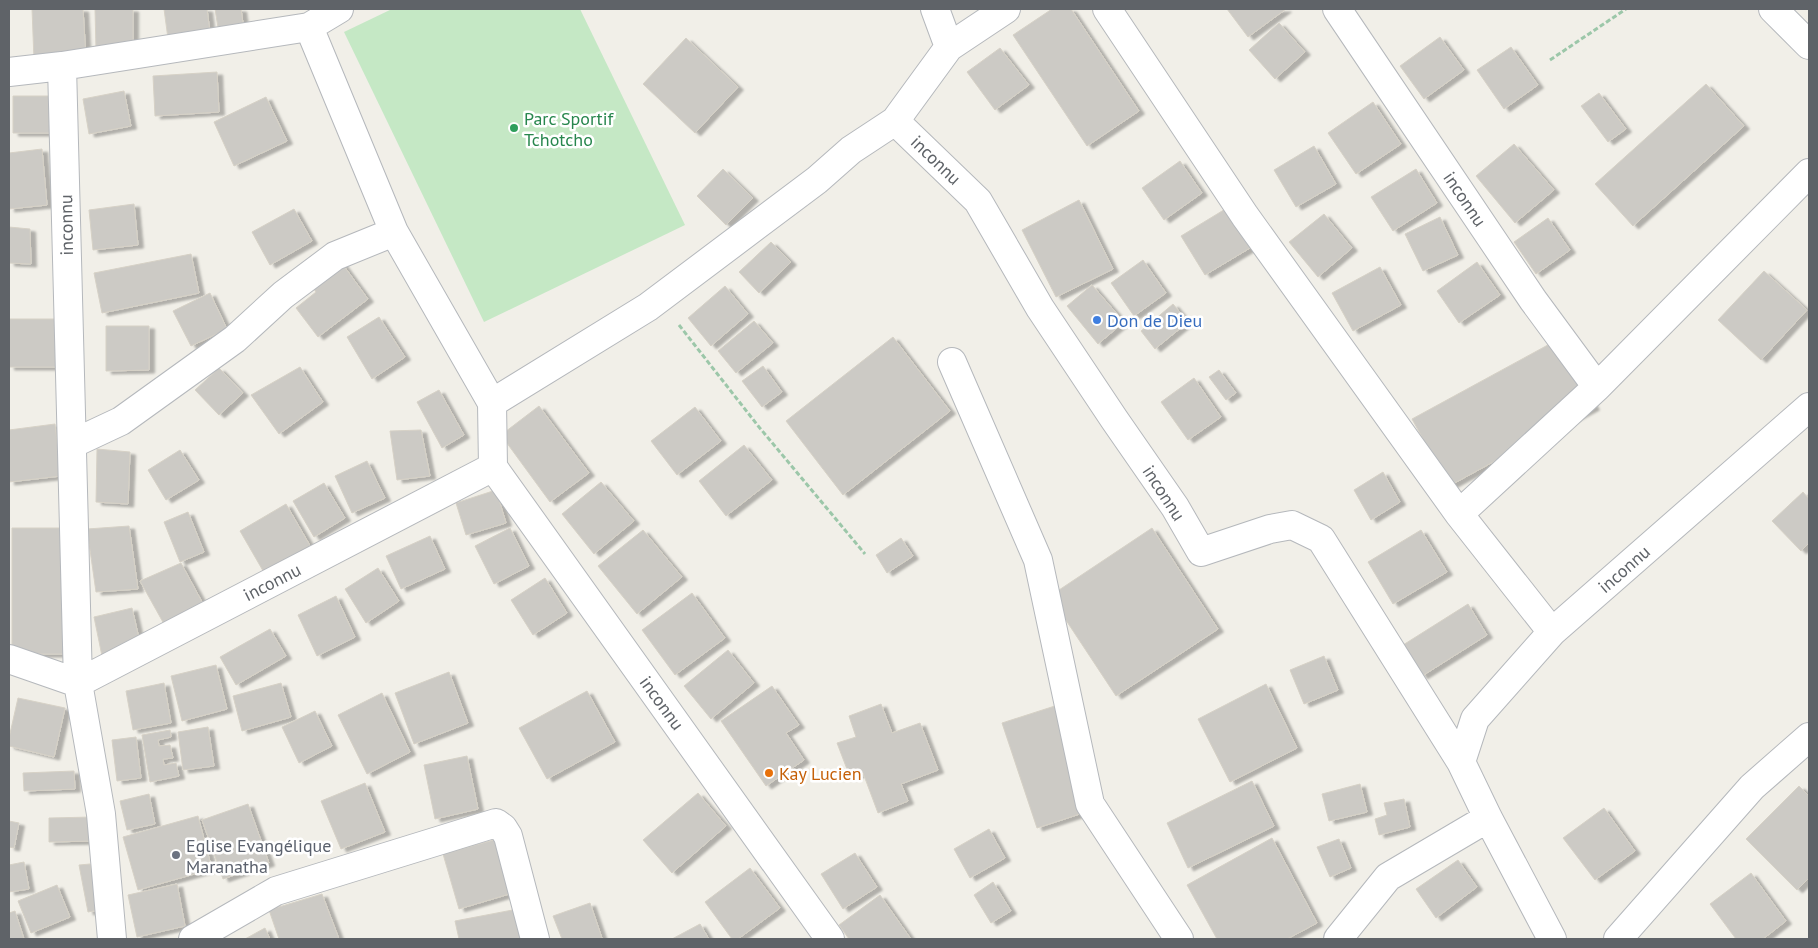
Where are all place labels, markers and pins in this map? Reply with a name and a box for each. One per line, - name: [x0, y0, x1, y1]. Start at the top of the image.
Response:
- place label: Parc Sportif Tchotcho: [524, 107, 615, 151]
- marker: Parc Sportif Tchotcho: [508, 122, 520, 134]
- place label: Don de Dieu: [1107, 309, 1202, 332]
- marker: Don de Dieu: [1091, 314, 1103, 326]
- place label: Kay Lucien: [779, 762, 862, 785]
- marker: Kay Lucien: [763, 767, 775, 779]
- place label: Eglise Evangélique Maranatha: [186, 834, 331, 878]
- marker: Eglise Evangélique Maranatha: [170, 849, 182, 861]

